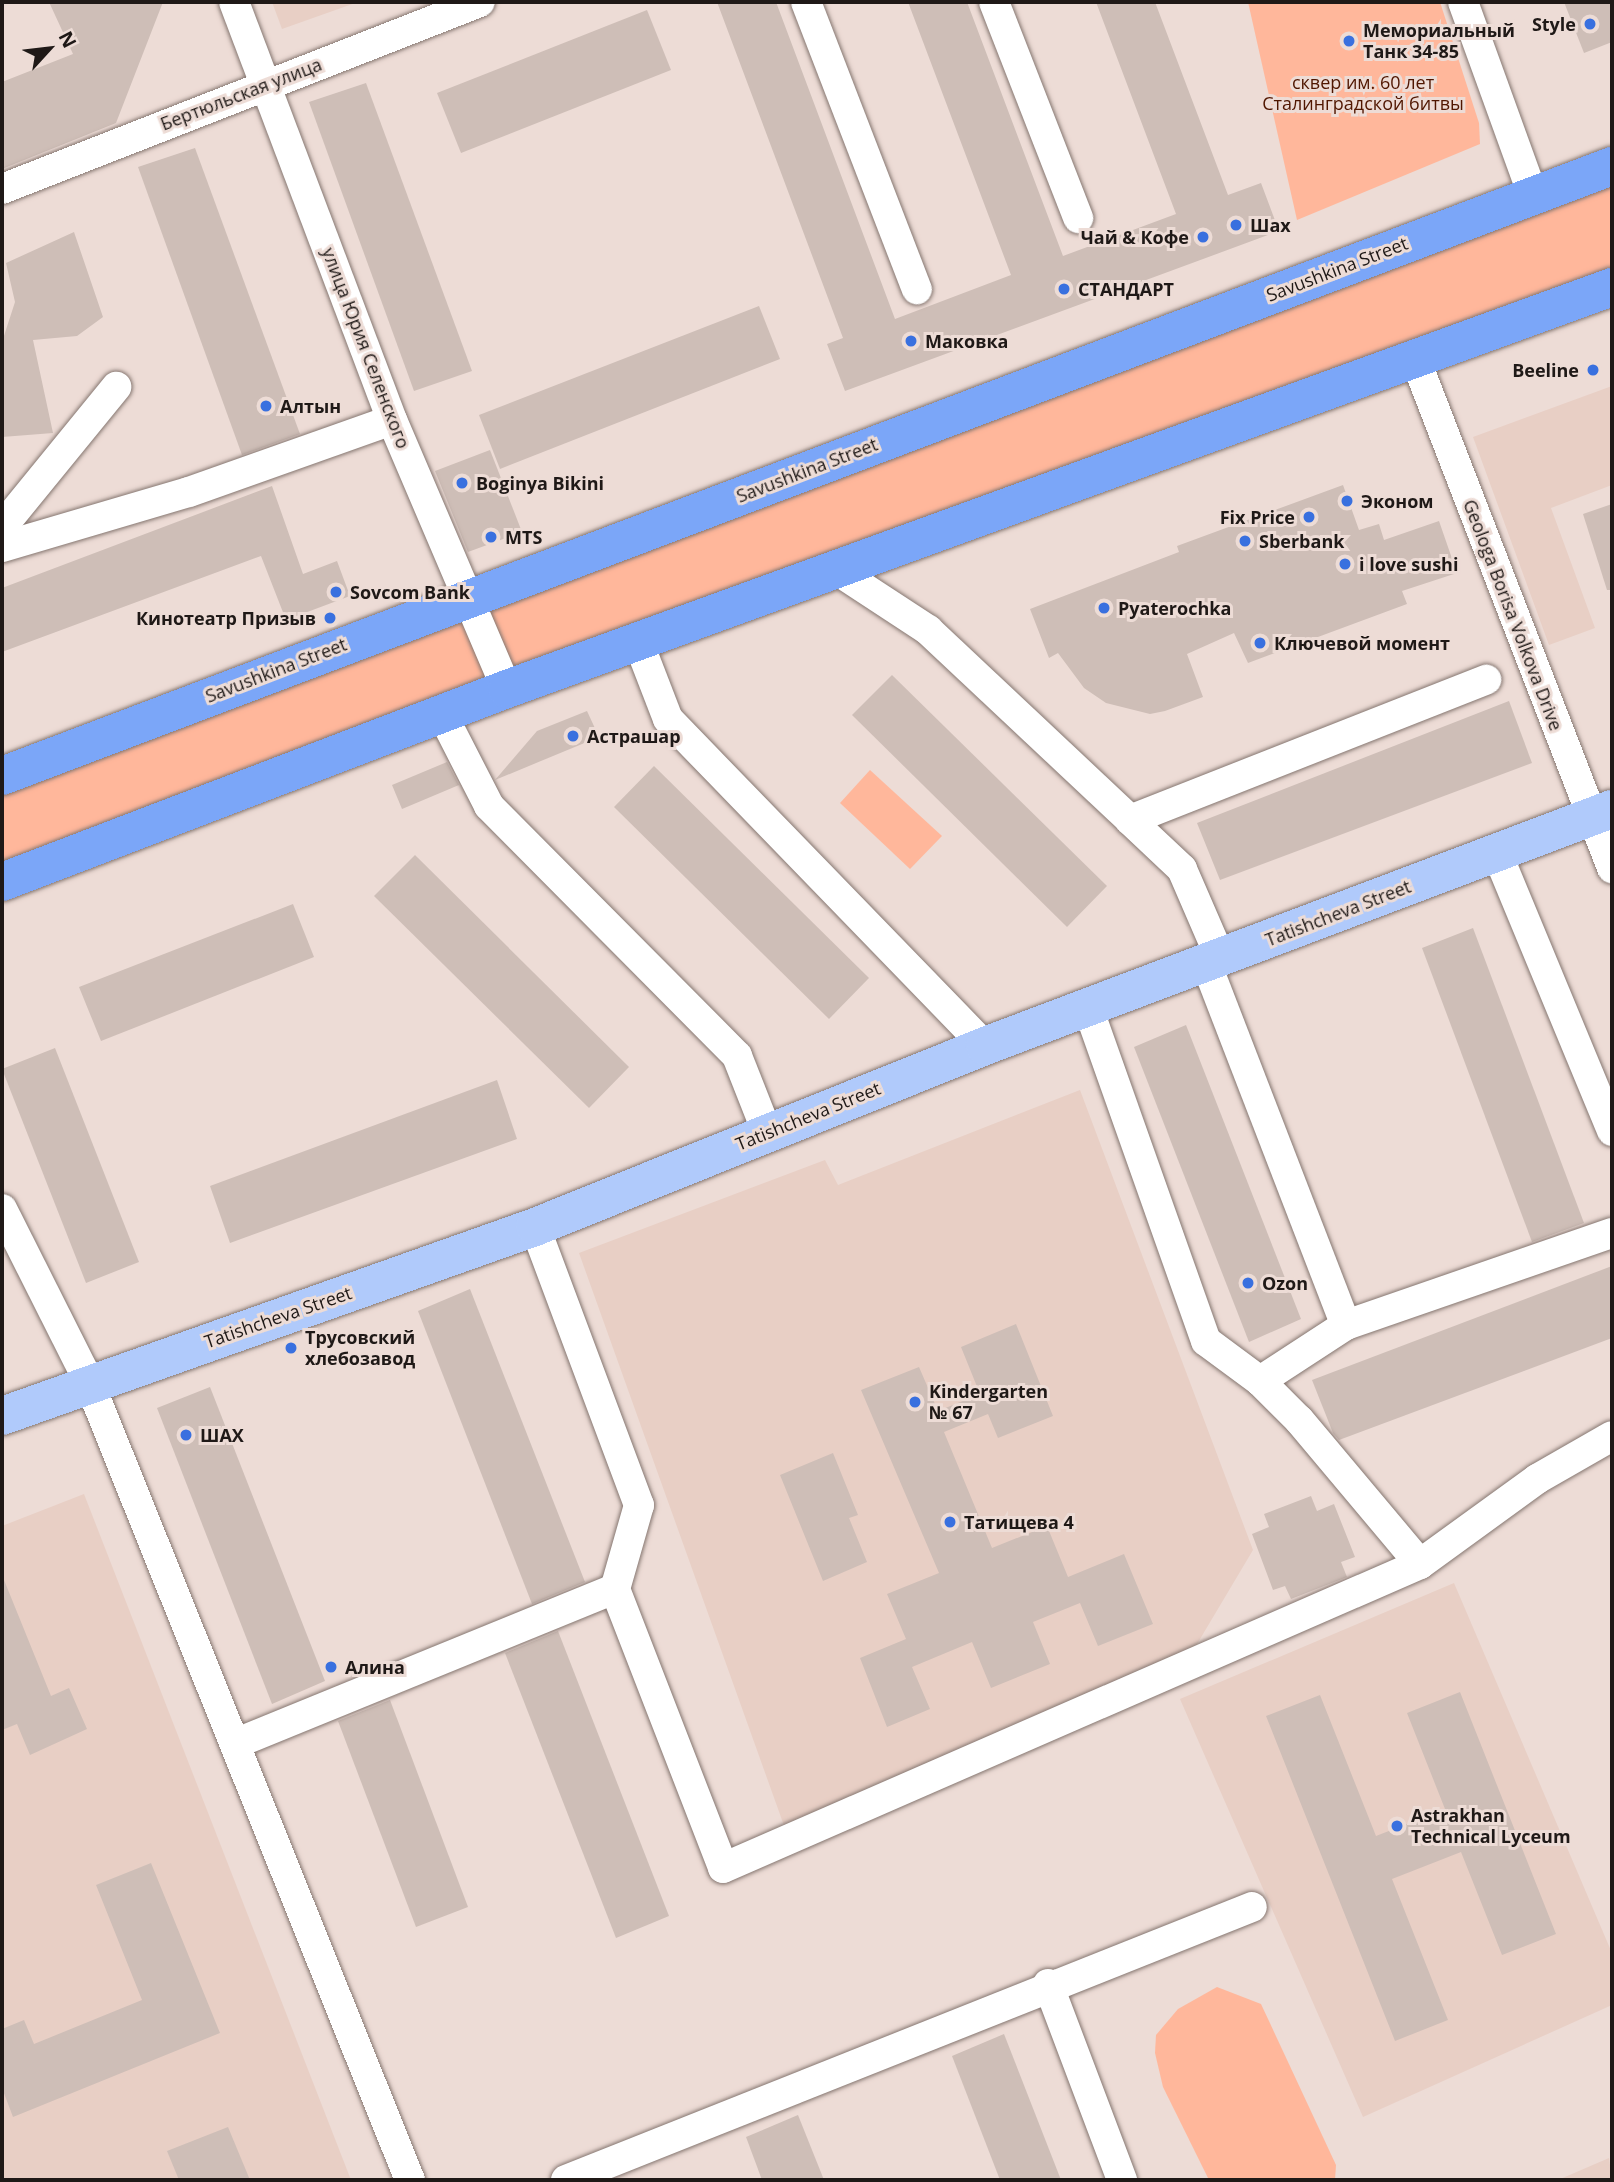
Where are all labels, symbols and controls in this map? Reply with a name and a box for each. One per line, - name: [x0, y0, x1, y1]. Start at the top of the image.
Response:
- place label: Style: [1532, 13, 1576, 35]
- north arrow: [14, 14, 84, 84]
- marker: Style: [1582, 16, 1598, 32]
- place label: Мемориальный Танк 34-85: [1363, 20, 1515, 62]
- text: N: [53, 27, 83, 52]
- marker: Мемориальный Танк 34-85: [1341, 33, 1357, 49]
- street label: Бертюльская улица: [157, 53, 325, 135]
- park label: сквер им. 60 лет Сталинградской битвы: [1262, 72, 1464, 114]
- place label: Шах: [1250, 214, 1291, 236]
- marker: Шах: [1228, 217, 1244, 233]
- place label: Чай & Кофе: [1081, 226, 1189, 248]
- marker: Чай & Кофе: [1195, 229, 1211, 245]
- street label: Savushkina Street: [1263, 232, 1411, 306]
- street label: улица Юрия Селенского: [318, 245, 414, 451]
- place label: СТАНДАРТ: [1078, 278, 1174, 300]
- marker: СТАНДАРТ: [1056, 281, 1072, 297]
- place label: Маковка: [925, 330, 1008, 352]
- marker: Маковка: [903, 333, 919, 349]
- place label: Beeline: [1512, 359, 1579, 381]
- marker: Beeline: [1585, 362, 1601, 378]
- place label: Алтын: [280, 395, 341, 417]
- marker: Алтын: [258, 398, 274, 414]
- street label: Savushkina Street: [733, 433, 881, 507]
- place label: Boginya Bikini: [476, 472, 604, 494]
- marker: Boginya Bikini: [454, 475, 470, 491]
- place label: Эконом: [1361, 490, 1433, 512]
- marker: Эконом: [1339, 493, 1355, 509]
- street label: Geologa Borisa Volkova Drive: [1459, 496, 1567, 734]
- place label: Fix Price: [1220, 506, 1295, 528]
- marker: Fix Price: [1301, 509, 1317, 525]
- place label: MTS: [505, 526, 542, 548]
- marker: MTS: [483, 529, 499, 545]
- place label: Sberbank: [1259, 530, 1344, 552]
- marker: Sberbank: [1237, 533, 1253, 549]
- place label: i love sushi: [1359, 553, 1458, 575]
- marker: i love sushi: [1337, 556, 1353, 572]
- place label: Sovcom Bank: [350, 581, 470, 603]
- marker: Sovcom Bank: [328, 584, 344, 600]
- place label: Pyaterochka: [1118, 597, 1231, 619]
- marker: Pyaterochka: [1096, 600, 1112, 616]
- place label: Кинотеатр Призыв: [136, 607, 316, 629]
- marker: Кинотеатр Призыв: [322, 610, 338, 626]
- place label: Ключевой момент: [1274, 632, 1450, 654]
- street label: Savushkina Street: [202, 633, 350, 707]
- marker: Ключевой момент: [1252, 635, 1268, 651]
- place label: Астрашар: [587, 725, 681, 747]
- marker: Астрашар: [565, 728, 581, 744]
- street label: Tatishcheva Street: [1262, 875, 1414, 951]
- street label: Tatishcheva Street: [732, 1077, 884, 1155]
- place label: Ozon: [1262, 1272, 1308, 1294]
- marker: Ozon: [1240, 1275, 1256, 1291]
- street label: Tatishcheva Street: [202, 1282, 354, 1352]
- place label: Трусовский хлебозавод: [305, 1327, 415, 1370]
- marker: Трусовский хлебозавод: [283, 1340, 299, 1356]
- place label: Kindergarten № 67: [929, 1381, 1048, 1424]
- marker: Kindergarten № 67: [907, 1394, 923, 1410]
- place label: ШАХ: [200, 1424, 244, 1446]
- marker: ШАХ: [178, 1427, 194, 1443]
- place label: Татищева 4: [964, 1511, 1074, 1533]
- marker: Татищева 4: [942, 1514, 958, 1530]
- place label: Алина: [345, 1656, 405, 1678]
- marker: Алина: [323, 1659, 339, 1675]
- place label: Astrakhan Technical Lyceum: [1411, 1805, 1571, 1848]
- marker: Astrakhan Technical Lyceum: [1389, 1818, 1405, 1834]

